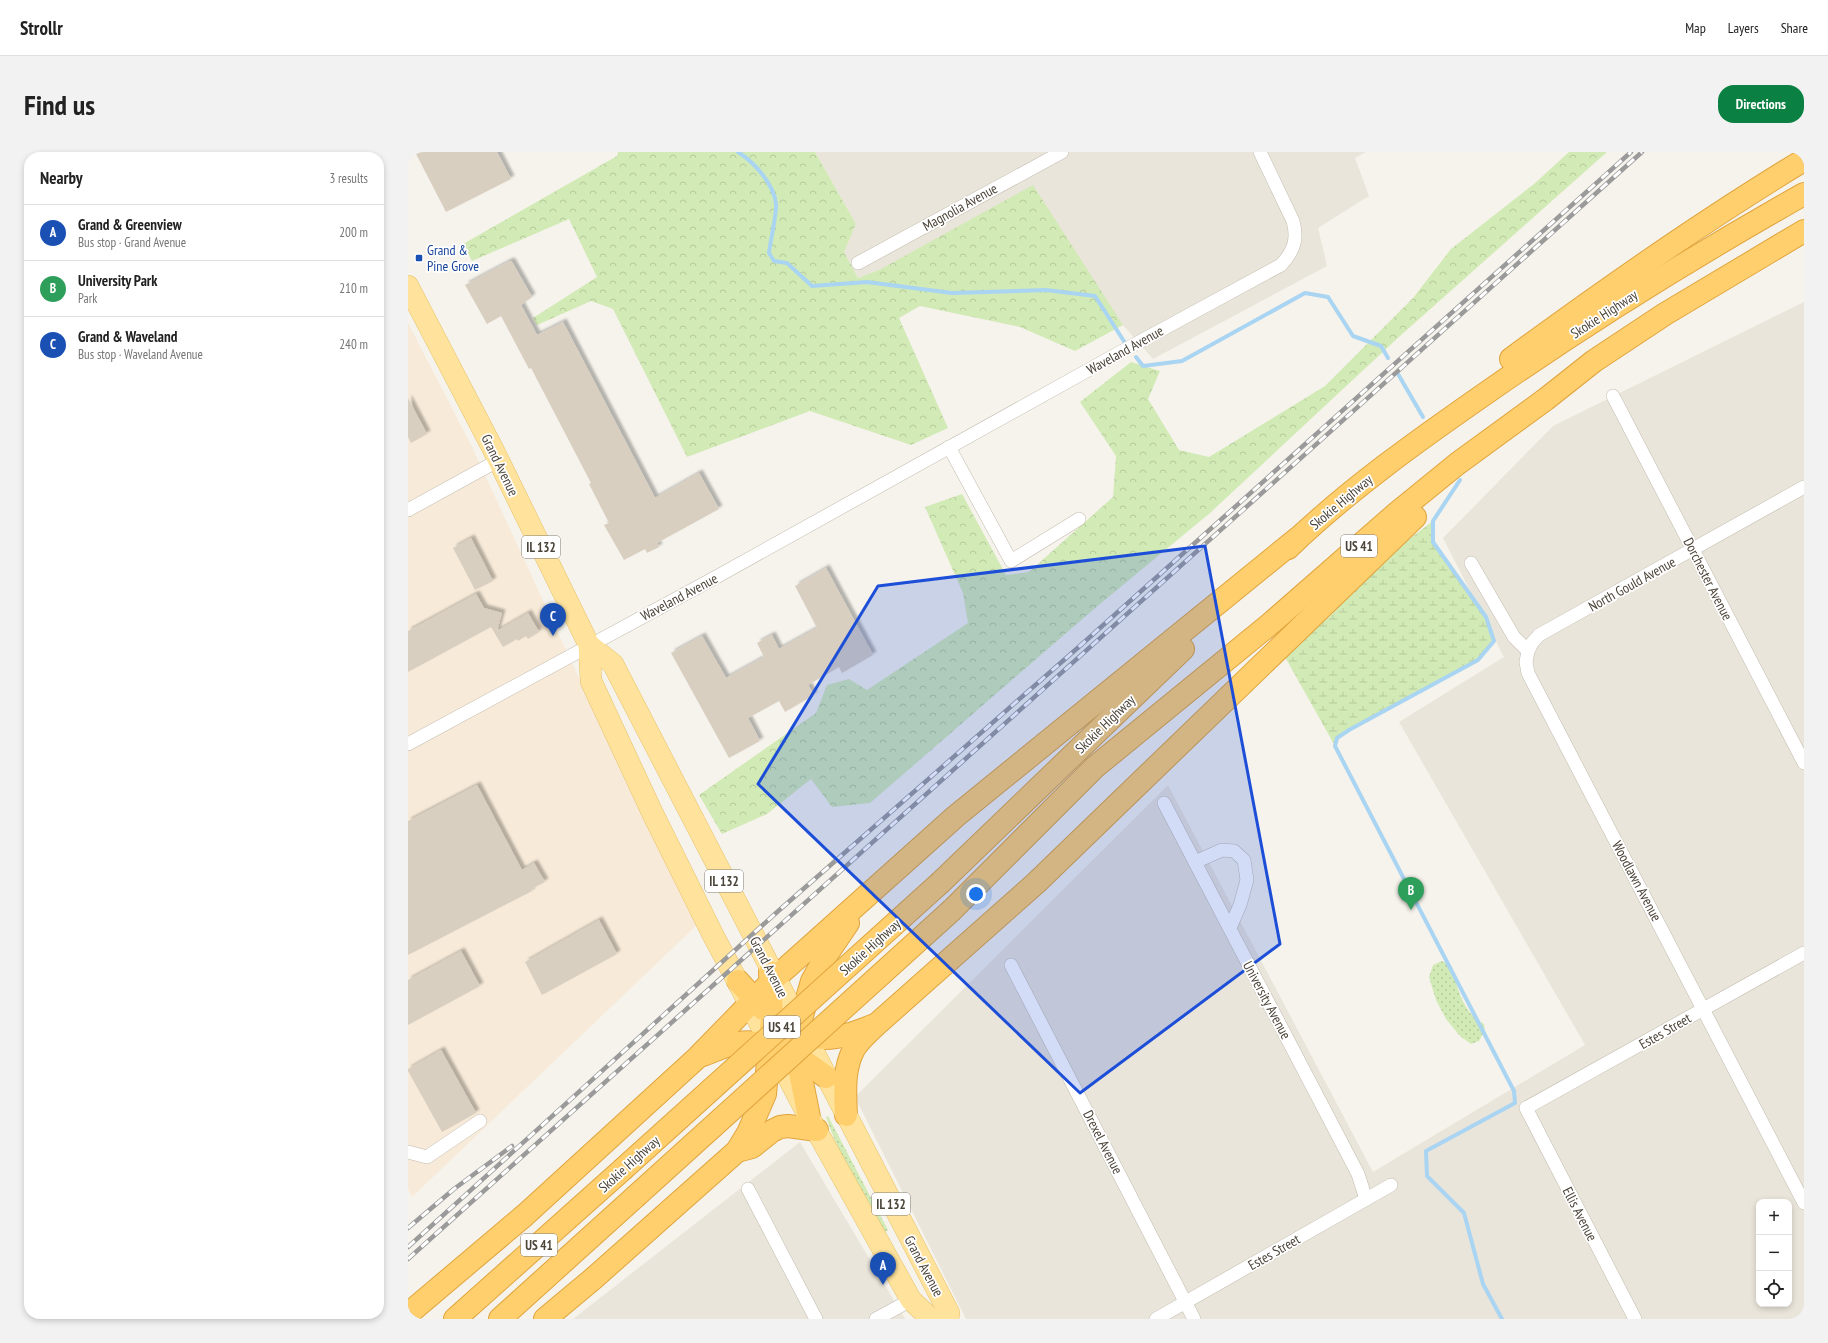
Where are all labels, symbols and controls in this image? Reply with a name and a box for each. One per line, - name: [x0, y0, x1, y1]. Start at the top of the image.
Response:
- text: Strollr: [20, 16, 63, 40]
- text: Map: [1685, 19, 1706, 37]
- text: Layers: [1728, 19, 1759, 37]
- text: Share: [1781, 19, 1808, 37]
- button: Directions: [1718, 85, 1804, 123]
- text: Find us: [24, 86, 95, 123]
- text: Nearby: [40, 167, 83, 189]
- text: 3 results: [329, 170, 368, 187]
- street label: Magnolia Avenue: [919, 179, 1001, 235]
- text: Grand & Greenview: [78, 215, 182, 234]
- text: A: [50, 224, 56, 241]
- text: 200 m: [339, 224, 368, 241]
- text: Bus stop · Grand Avenue: [78, 234, 186, 251]
- place label: Grand & Pine Grove: [427, 241, 479, 275]
- marker: Grand & Pine Grove: [414, 253, 424, 263]
- text: University Park: [78, 271, 157, 290]
- text: B: [50, 280, 56, 297]
- text: 210 m: [339, 280, 368, 297]
- street label: Skokie Highway: [1567, 285, 1642, 342]
- text: Park: [78, 290, 97, 307]
- street label: Waveland Avenue: [1084, 321, 1167, 378]
- text: Grand & Waveland: [78, 327, 177, 346]
- text: C: [50, 336, 56, 353]
- text: 240 m: [339, 336, 368, 353]
- text: Bus stop · Waveland Avenue: [78, 346, 203, 363]
- street label: Grand Avenue: [477, 431, 523, 499]
- street label: Skokie Highway: [1306, 470, 1377, 533]
- road number: US 41: [1341, 535, 1377, 557]
- street label: Dorchester Avenue: [1679, 535, 1737, 623]
- road number: IL 132: [522, 536, 560, 558]
- street label: North Gould Avenue: [1585, 552, 1679, 615]
- street label: Waveland Avenue: [637, 569, 721, 625]
- pin: C: [540, 603, 566, 636]
- street label: Skokie Highway: [1071, 690, 1139, 757]
- street label: Woodlawn Avenue: [1608, 838, 1666, 924]
- road number: IL 132: [705, 870, 743, 892]
- pin: B: [1398, 877, 1424, 910]
- your location: [966, 884, 986, 904]
- street label: Skokie Highway: [836, 914, 905, 979]
- street label: Grand Avenue: [746, 933, 792, 1001]
- street label: University Avenue: [1239, 958, 1295, 1042]
- street label: Estes Street: [1636, 1009, 1694, 1053]
- road number: US 41: [764, 1016, 800, 1038]
- street label: Drexel Avenue: [1079, 1107, 1127, 1177]
- street label: Skokie Highway: [595, 1131, 664, 1196]
- street label: Ellis Avenue: [1559, 1184, 1601, 1244]
- road number: IL 132: [872, 1193, 910, 1215]
- map controls: [1756, 1199, 1792, 1307]
- button: +: [1756, 1199, 1792, 1235]
- street label: Estes Street: [1245, 1230, 1303, 1274]
- street label: Grand Avenue: [900, 1232, 948, 1300]
- road number: US 41: [521, 1234, 557, 1256]
- button: −: [1756, 1235, 1792, 1271]
- pin: A: [870, 1252, 896, 1285]
- button: locate: [1756, 1271, 1792, 1307]

